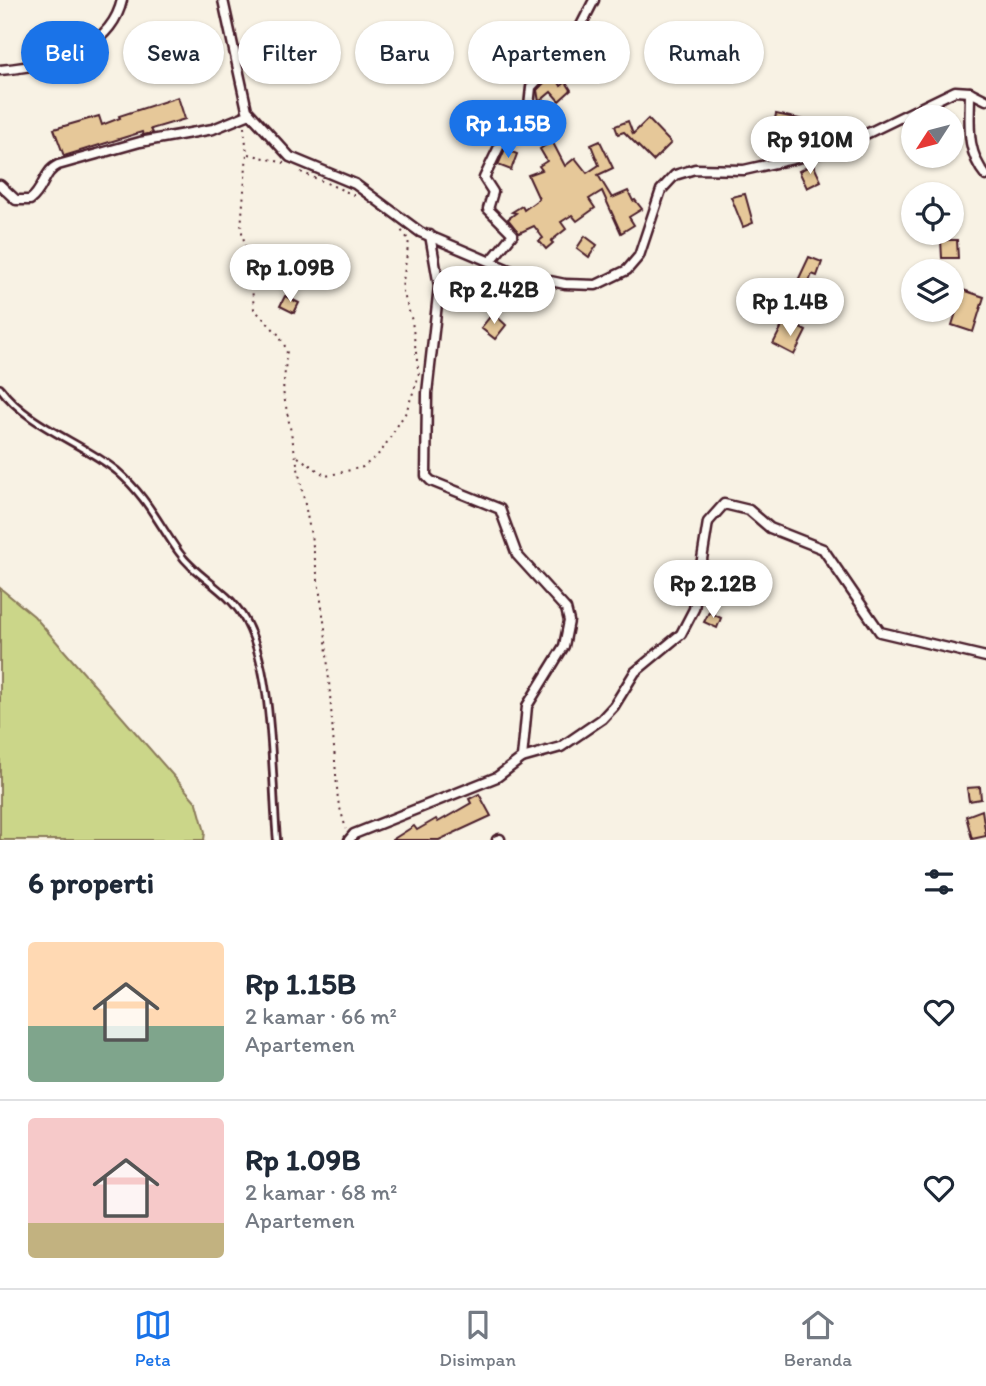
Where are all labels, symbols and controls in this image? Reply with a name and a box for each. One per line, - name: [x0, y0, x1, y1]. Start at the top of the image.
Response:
- chip: Beli: [21, 21, 109, 84]
- chip: Sewa: [123, 21, 224, 84]
- chip: Filter: [238, 21, 341, 84]
- chip: Baru: [355, 21, 454, 84]
- chip: Apartemen: [468, 21, 630, 84]
- chip: Rumah: [644, 21, 764, 84]
- pin: Rp 1.15B: [436, 100, 580, 160]
- north arrow: [901, 105, 964, 168]
- map controls: [901, 105, 964, 322]
- text: Rp 1.15B: [465, 109, 551, 137]
- pin: Rp 910M: [745, 116, 875, 176]
- text: Rp 910M: [767, 125, 853, 153]
- button: locate: [901, 182, 964, 245]
- pin: Rp 1.09B: [218, 244, 362, 304]
- text: Rp 1.09B: [246, 253, 334, 281]
- button: layers: [901, 259, 964, 322]
- pin: Rp 2.42B: [422, 266, 566, 326]
- text: Rp 2.42B: [449, 275, 539, 303]
- pin: Rp 1.4B: [725, 278, 855, 338]
- text: Rp 1.4B: [752, 287, 828, 315]
- pin: Rp 2.12B: [641, 560, 785, 620]
- text: Rp 2.12B: [670, 569, 756, 597]
- icon: filters: [920, 863, 958, 901]
- text: 6 properti: [28, 864, 154, 901]
- text: Rp 1.15B: [245, 965, 356, 1002]
- icon: home: [84, 970, 168, 1054]
- icon: heart: [920, 993, 958, 1031]
- text: 2 kamar · 66 m²: [245, 1002, 397, 1030]
- text: Apartemen: [245, 1030, 355, 1058]
- text: Rp 1.09B: [245, 1141, 361, 1178]
- icon: home: [84, 1146, 168, 1230]
- icon: heart: [920, 1169, 958, 1207]
- text: 2 kamar · 68 m²: [245, 1178, 397, 1206]
- text: Apartemen: [245, 1206, 355, 1234]
- tab: Peta: [134, 1306, 172, 1371]
- tab: Disimpan: [439, 1306, 516, 1371]
- tab: Beranda: [784, 1306, 852, 1371]

